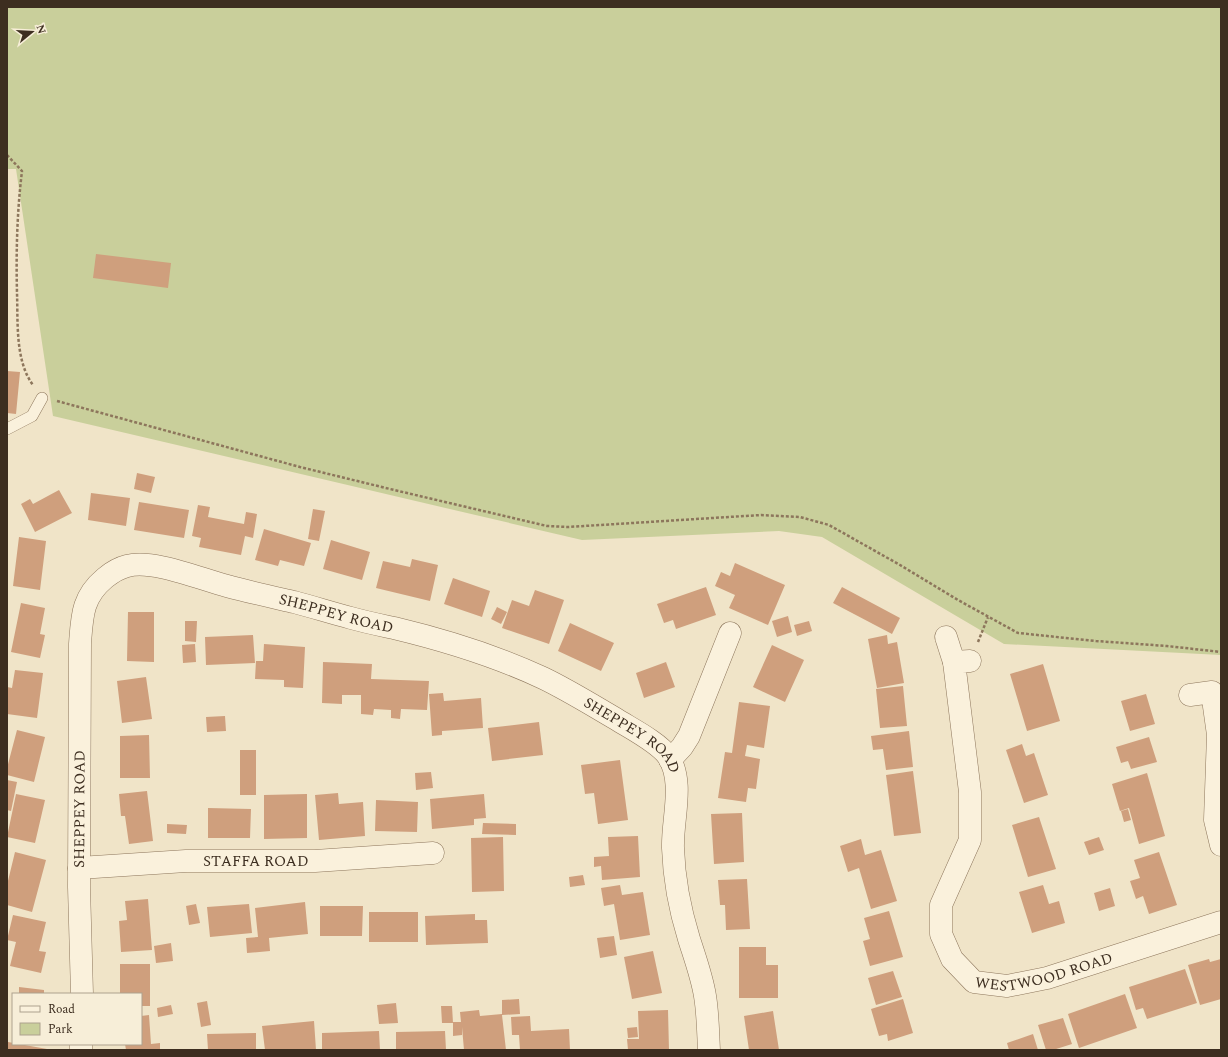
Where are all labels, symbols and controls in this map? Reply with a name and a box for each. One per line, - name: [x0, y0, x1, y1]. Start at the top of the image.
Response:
- north arrow: [12, 12, 52, 52]
- text: N: [32, 22, 51, 36]
- street label: SHEPPEY ROAD: [277, 587, 396, 639]
- street label: SHEPPEY ROAD: [579, 691, 686, 776]
- street label: SHEPPEY ROAD: [68, 750, 91, 868]
- street label: STAFFA ROAD: [203, 850, 309, 873]
- street label: WESTWOOD ROAD: [974, 946, 1116, 997]
- legend: [12, 993, 142, 1045]
- text: Road: [48, 1000, 75, 1019]
- text: Park: [48, 1020, 73, 1039]

